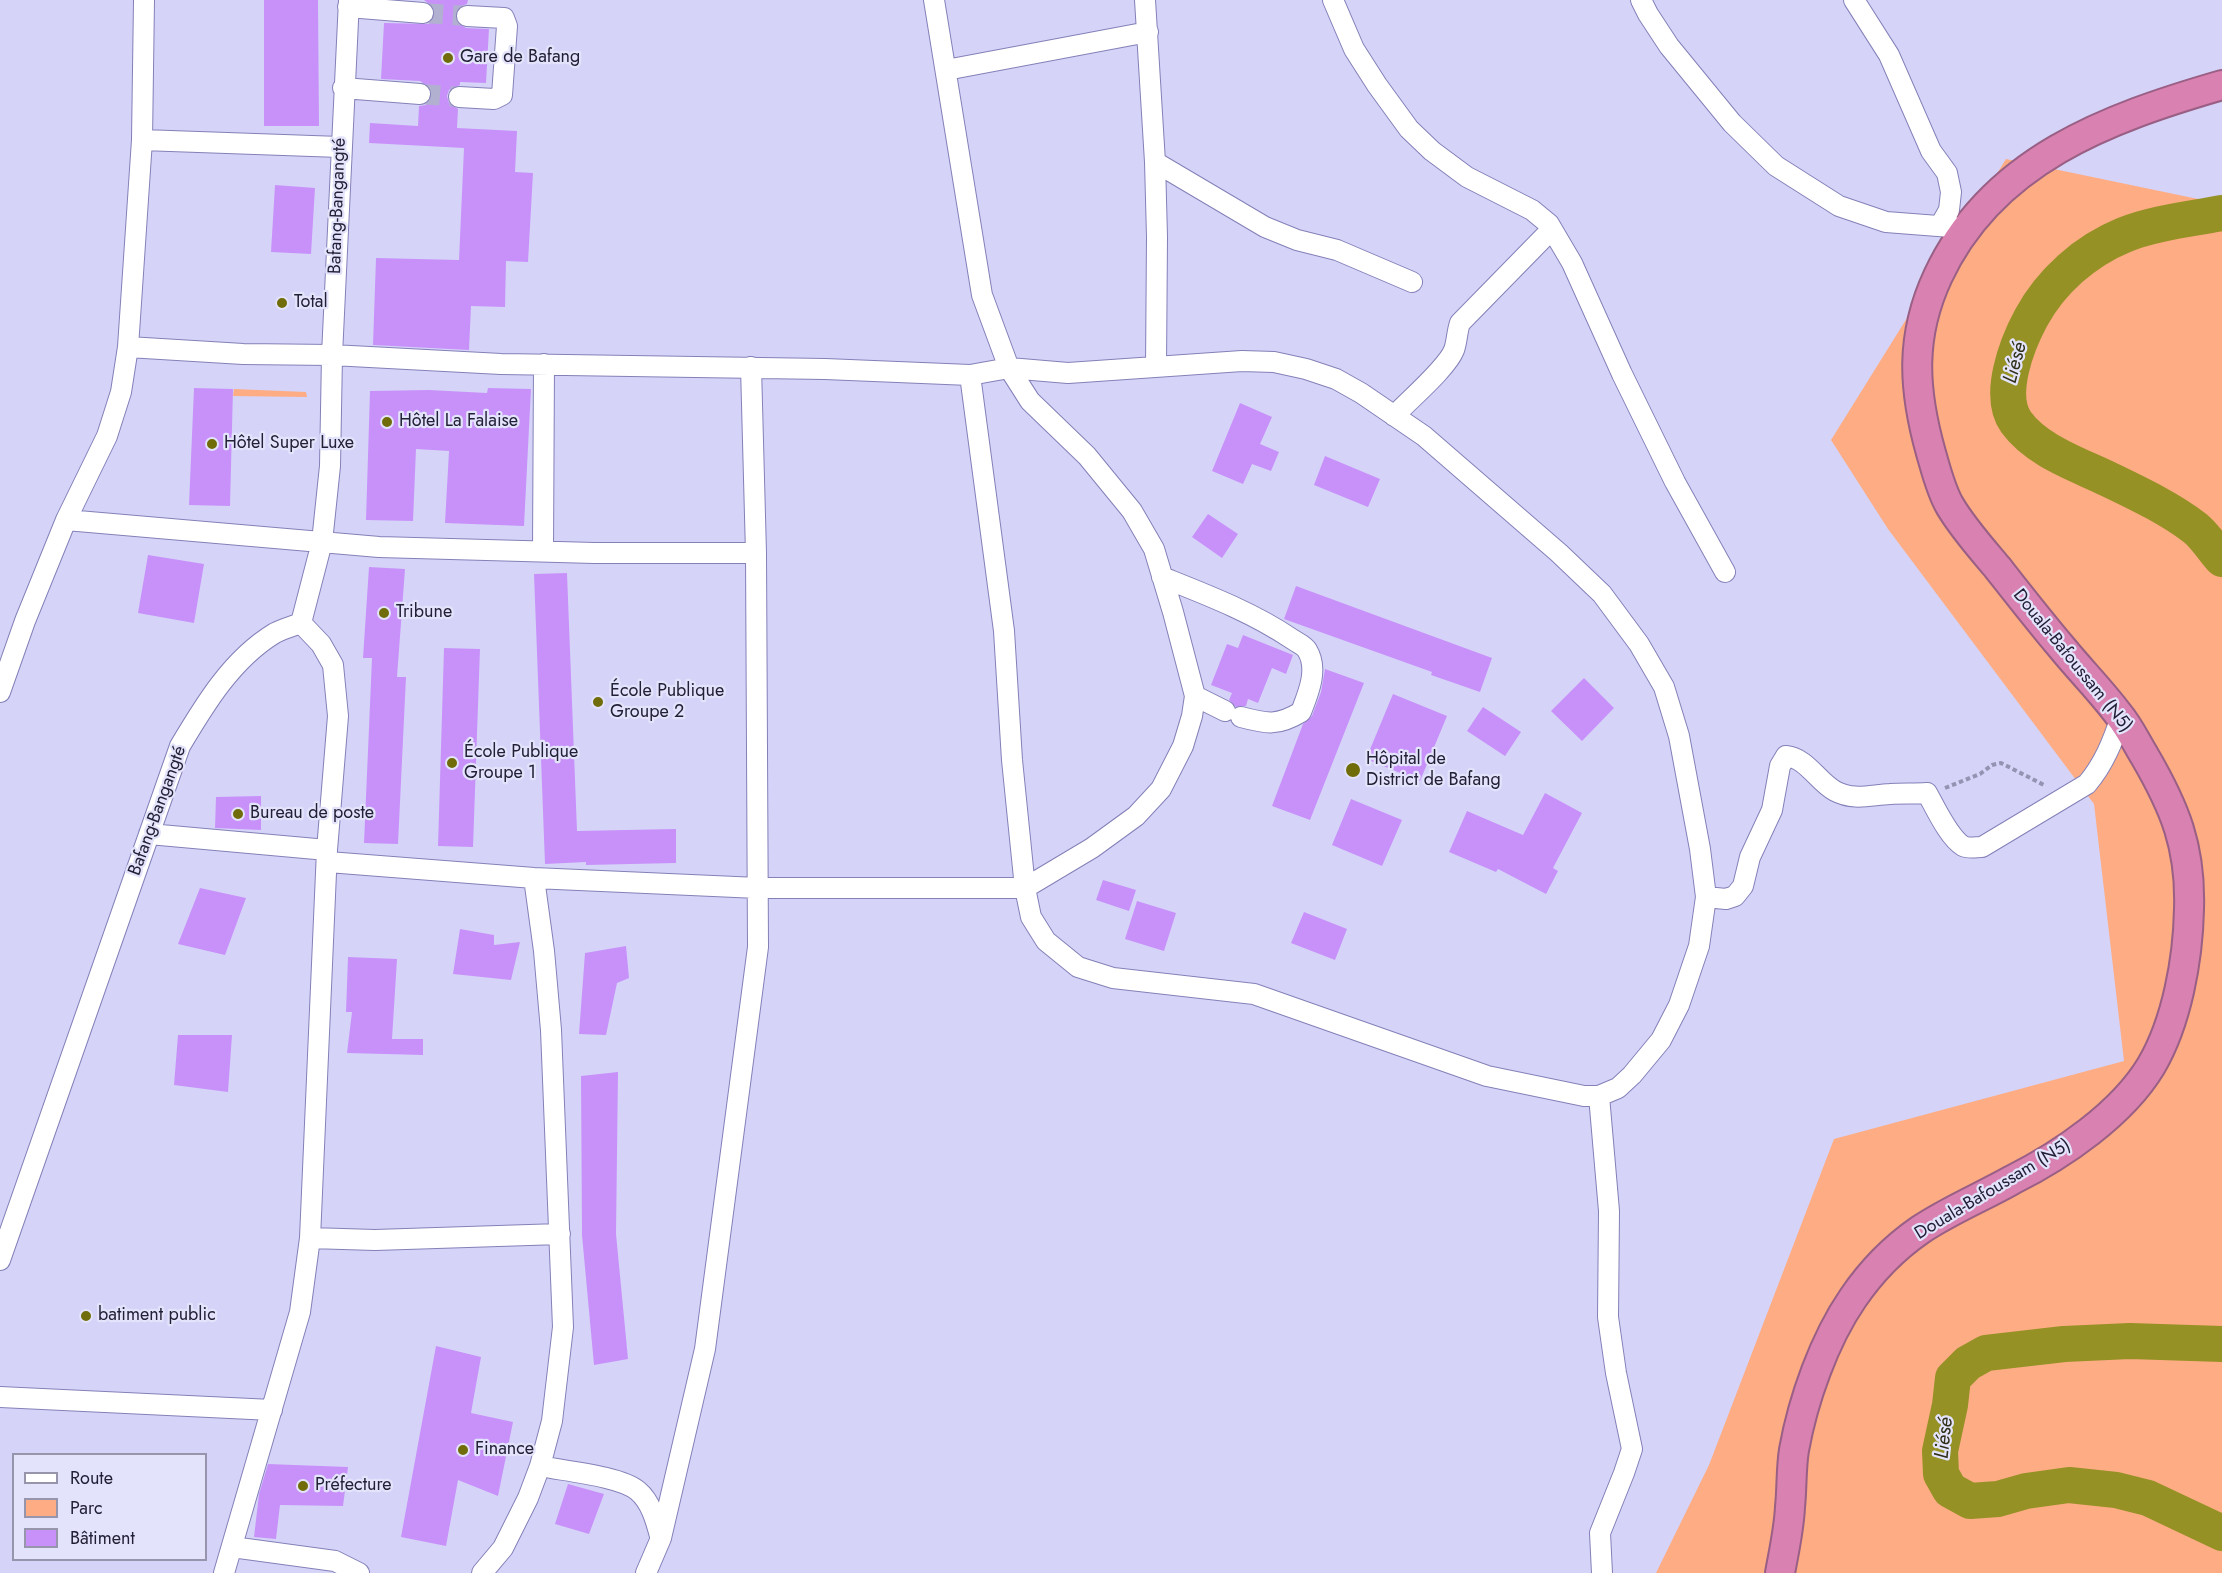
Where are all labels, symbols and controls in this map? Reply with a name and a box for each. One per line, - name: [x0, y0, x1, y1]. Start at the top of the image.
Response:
- place label: Gare de Bafang: [460, 47, 580, 69]
- marker: Gare de Bafang: [441, 51, 455, 65]
- street label: Bafang-Bangangté: [325, 137, 351, 275]
- place label: Total: [294, 292, 328, 314]
- marker: Total: [275, 296, 289, 310]
- water label: Liésé: [1999, 340, 2033, 386]
- place label: Hôtel La Falaise: [399, 411, 518, 433]
- marker: Hôtel La Falaise: [380, 415, 394, 429]
- place label: Hôtel Super Luxe: [224, 433, 354, 455]
- marker: Hôtel Super Luxe: [205, 437, 219, 451]
- street label: Douala-Bafoussam (N5): [2008, 585, 2136, 737]
- place label: Tribune: [396, 602, 452, 624]
- marker: Tribune: [377, 606, 391, 620]
- place label: École Publique Groupe 2: [610, 681, 724, 724]
- marker: École Publique Groupe 2: [591, 695, 605, 709]
- place label: École Publique Groupe 1: [464, 742, 578, 784]
- street label: Bafang-Bangangté: [125, 743, 191, 879]
- place label: Hôpital de District de Bafang: [1366, 749, 1501, 792]
- marker: École Publique Groupe 1: [445, 756, 459, 770]
- marker: Hôpital de District de Bafang: [1344, 761, 1362, 779]
- place label: Bureau de poste: [250, 803, 374, 825]
- marker: Bureau de poste: [231, 807, 245, 821]
- street label: Douala-Bafoussam (N5): [1911, 1135, 2075, 1245]
- place label: batiment public: [98, 1305, 216, 1327]
- marker: batiment public: [79, 1309, 93, 1323]
- water label: Liésé: [1931, 1416, 1959, 1460]
- place label: Finance: [475, 1439, 534, 1461]
- marker: Finance: [456, 1443, 470, 1457]
- legend: [12, 1453, 207, 1561]
- text: Route: [70, 1465, 113, 1491]
- place label: Préfecture: [315, 1475, 392, 1497]
- marker: Préfecture: [296, 1479, 310, 1493]
- text: Parc: [70, 1495, 103, 1521]
- text: Bâtiment: [70, 1525, 135, 1551]

